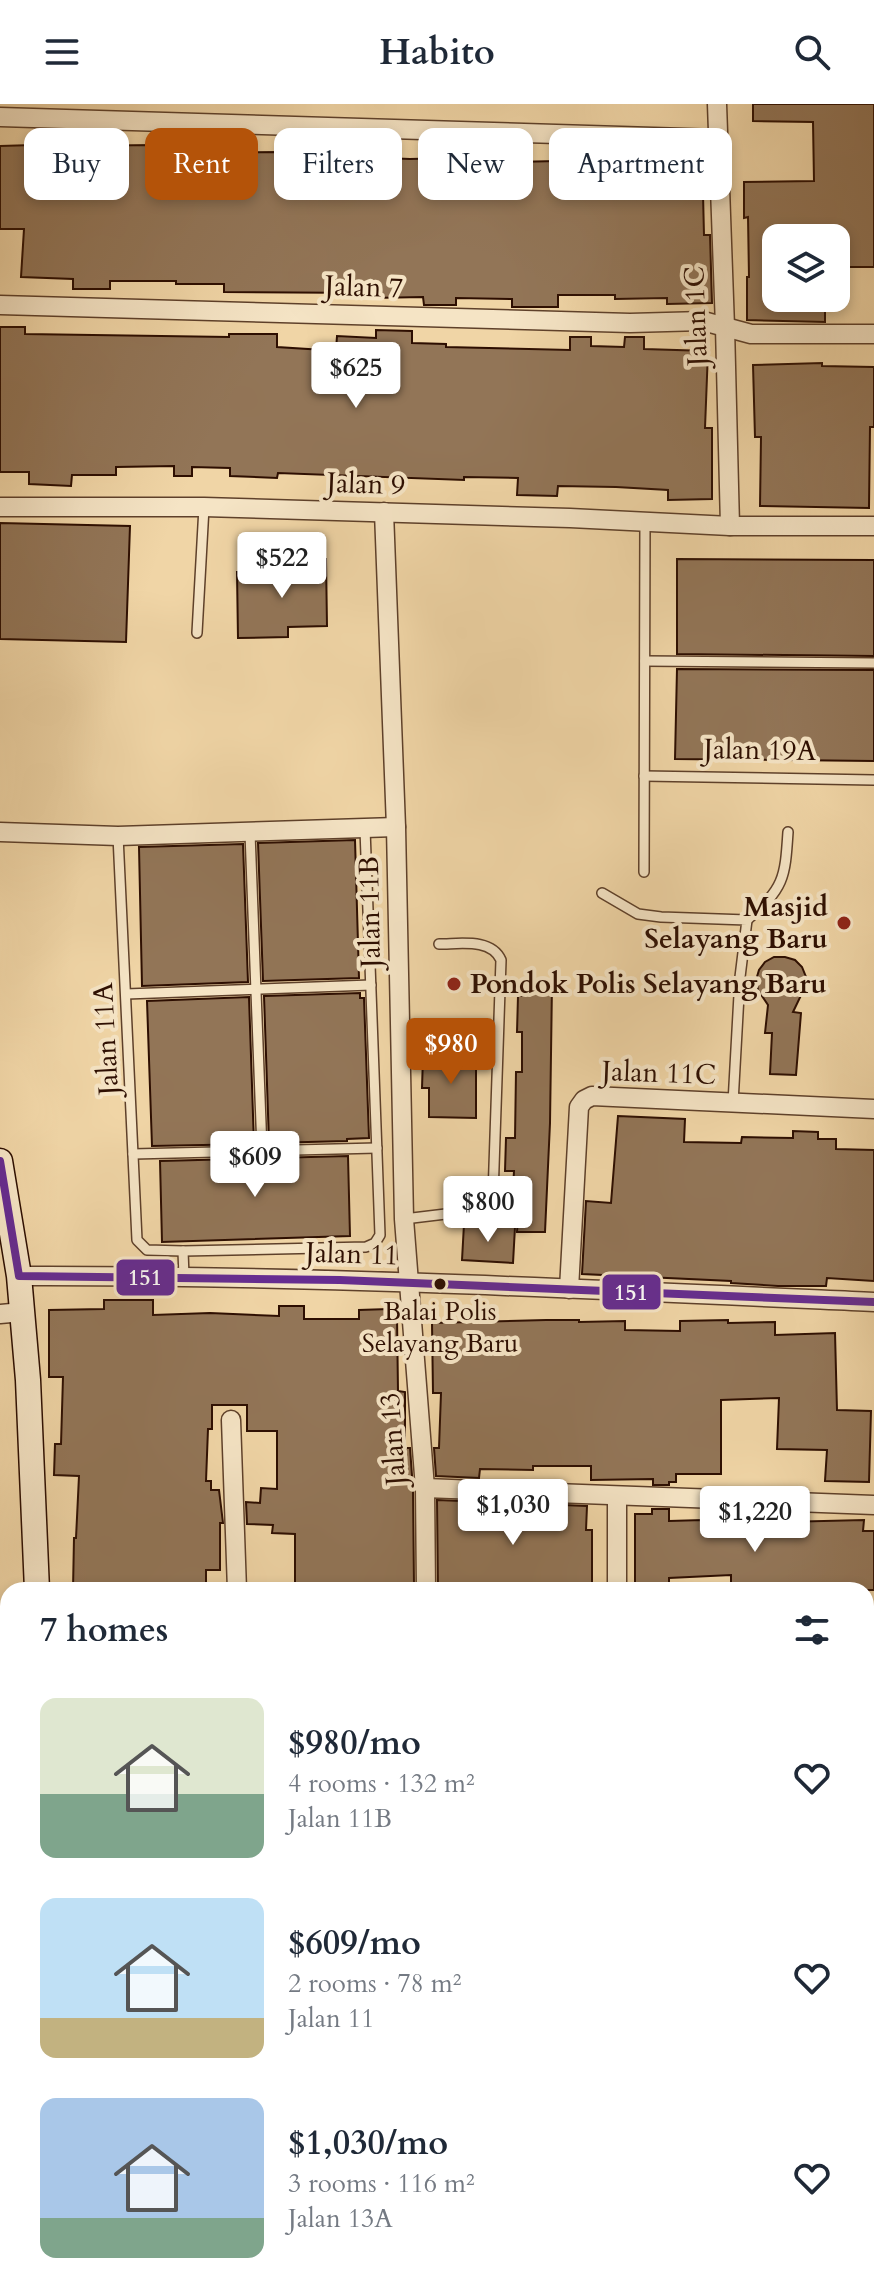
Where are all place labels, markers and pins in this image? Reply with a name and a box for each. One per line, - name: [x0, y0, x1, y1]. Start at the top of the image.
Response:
- pin: $625: [309, 342, 403, 410]
- pin: $522: [235, 532, 329, 600]
- place label: Masjid Selayang Baru: [644, 888, 828, 958]
- marker: Masjid Selayang Baru: [835, 914, 853, 932]
- place label: Pondok Polis Selayang Baru: [470, 965, 827, 1003]
- marker: Pondok Polis Selayang Baru: [445, 975, 463, 993]
- pin: $980: [404, 1018, 498, 1086]
- pin: $609: [208, 1131, 302, 1199]
- pin: $800: [441, 1176, 535, 1244]
- marker: Balai Polis Selayang Baru: [432, 1276, 448, 1292]
- place label: Balai Polis Selayang Baru: [362, 1294, 518, 1361]
- pin: $1,030: [448, 1479, 578, 1547]
- pin: $1,220: [690, 1486, 820, 1554]

